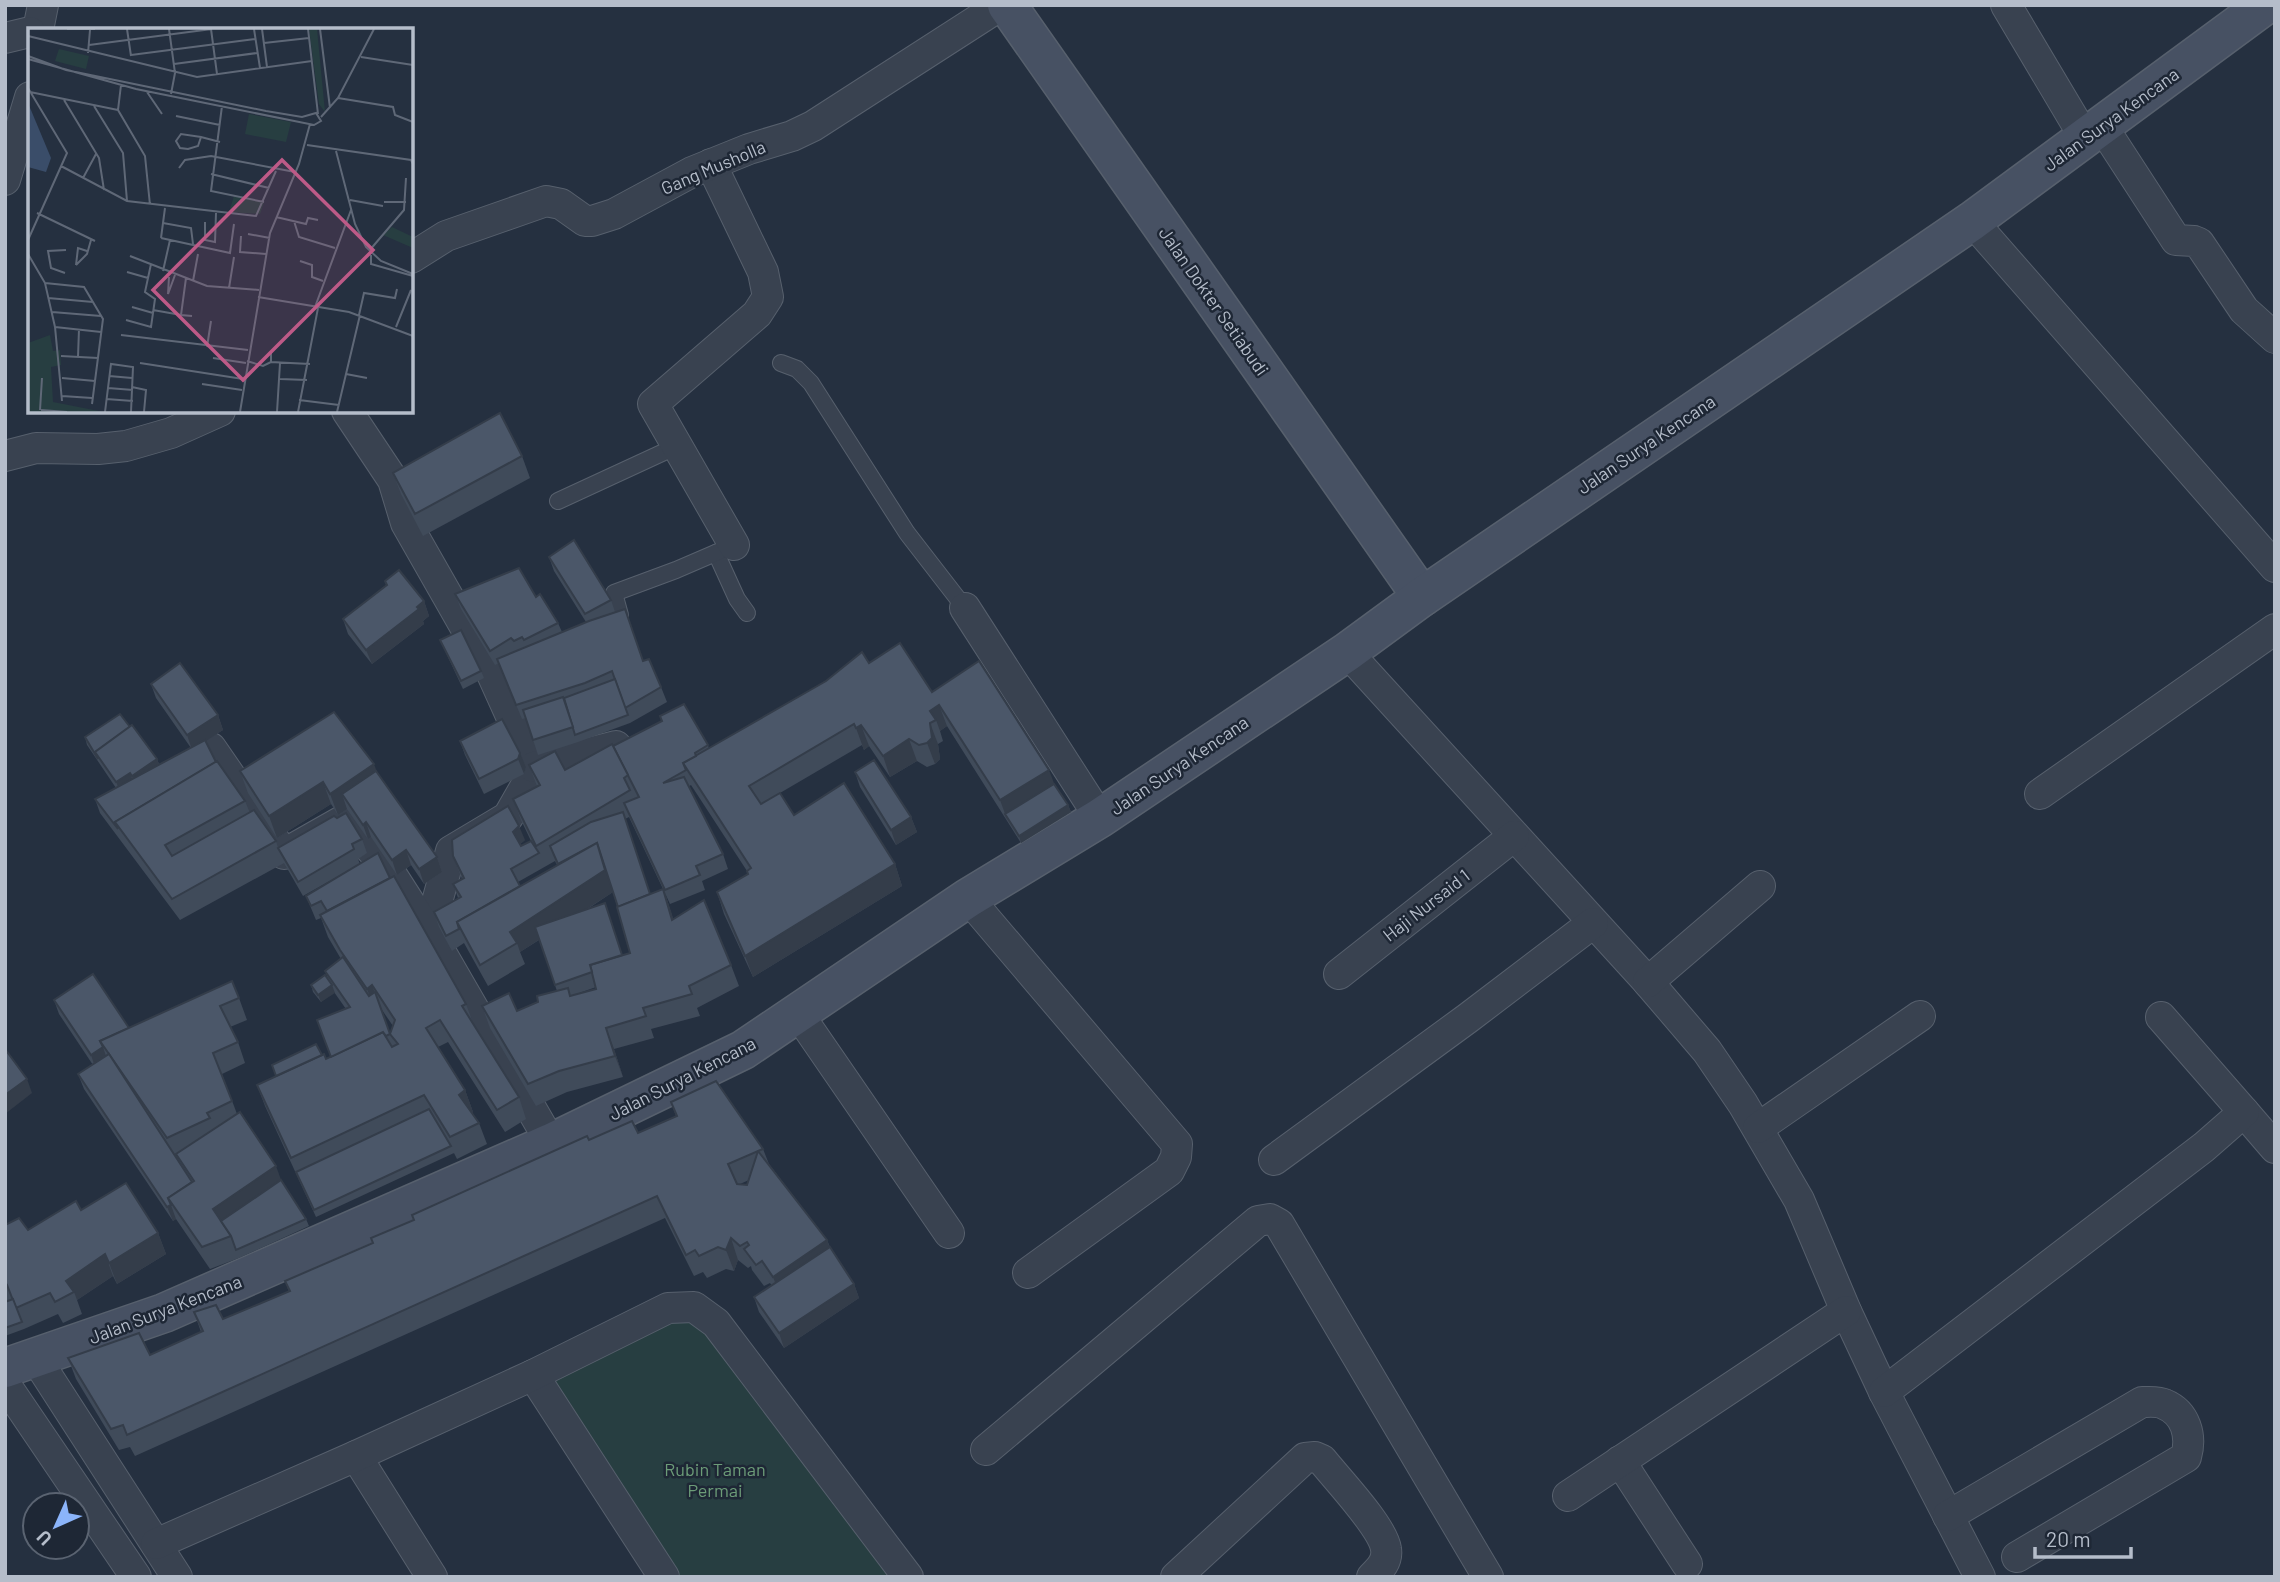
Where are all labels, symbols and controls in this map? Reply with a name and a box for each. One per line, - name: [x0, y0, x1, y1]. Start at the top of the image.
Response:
- inset map: [28, 28, 413, 413]
- street label: Jalan Surya Kencana: [2039, 63, 2183, 175]
- street label: Gang Musholla: [658, 135, 768, 199]
- street label: Jalan Dokter Setiabudi: [1154, 222, 1274, 380]
- street label: Jalan Surya Kencana: [1573, 390, 1719, 498]
- street label: Jalan Surya Kencana: [1106, 711, 1252, 819]
- street label: Haji Nursaid 1: [1378, 864, 1474, 946]
- street label: Jalan Surya Kencana: [605, 1031, 759, 1125]
- street label: Jalan Surya Kencana: [86, 1270, 244, 1348]
- park label: Rubin Taman Permai: [664, 1458, 766, 1501]
- north arrow: [21, 1491, 91, 1561]
- scale bar: [2035, 1516, 2131, 1560]
- text: U: [31, 1526, 56, 1551]
- text: 20 m: [2046, 1526, 2091, 1551]

